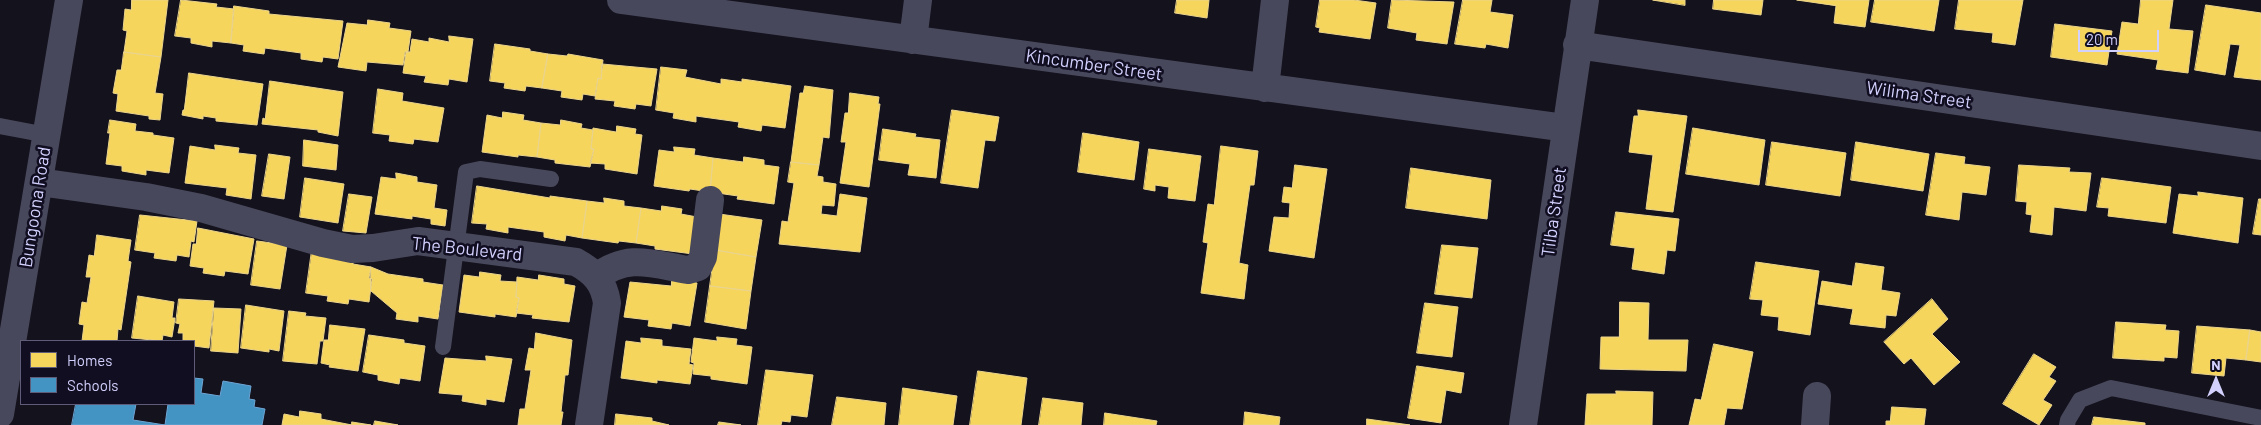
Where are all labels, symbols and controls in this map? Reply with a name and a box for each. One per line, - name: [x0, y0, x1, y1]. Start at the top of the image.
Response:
- scale bar: [2081, 20, 2162, 52]
- text: 20 m: [2086, 30, 2118, 48]
- street label: Kincumber Street: [1024, 45, 1164, 85]
- street label: Wilima Street: [1865, 77, 1973, 113]
- street label: Bungoona Road: [15, 145, 55, 269]
- street label: Tilba Street: [1537, 166, 1571, 258]
- street label: The Boulevard: [411, 232, 523, 266]
- legend: [20, 340, 195, 405]
- text: Homes: [67, 351, 112, 369]
- north arrow: [2191, 355, 2241, 405]
- text: N: [2211, 356, 2221, 373]
- text: Schools: [67, 376, 119, 394]

